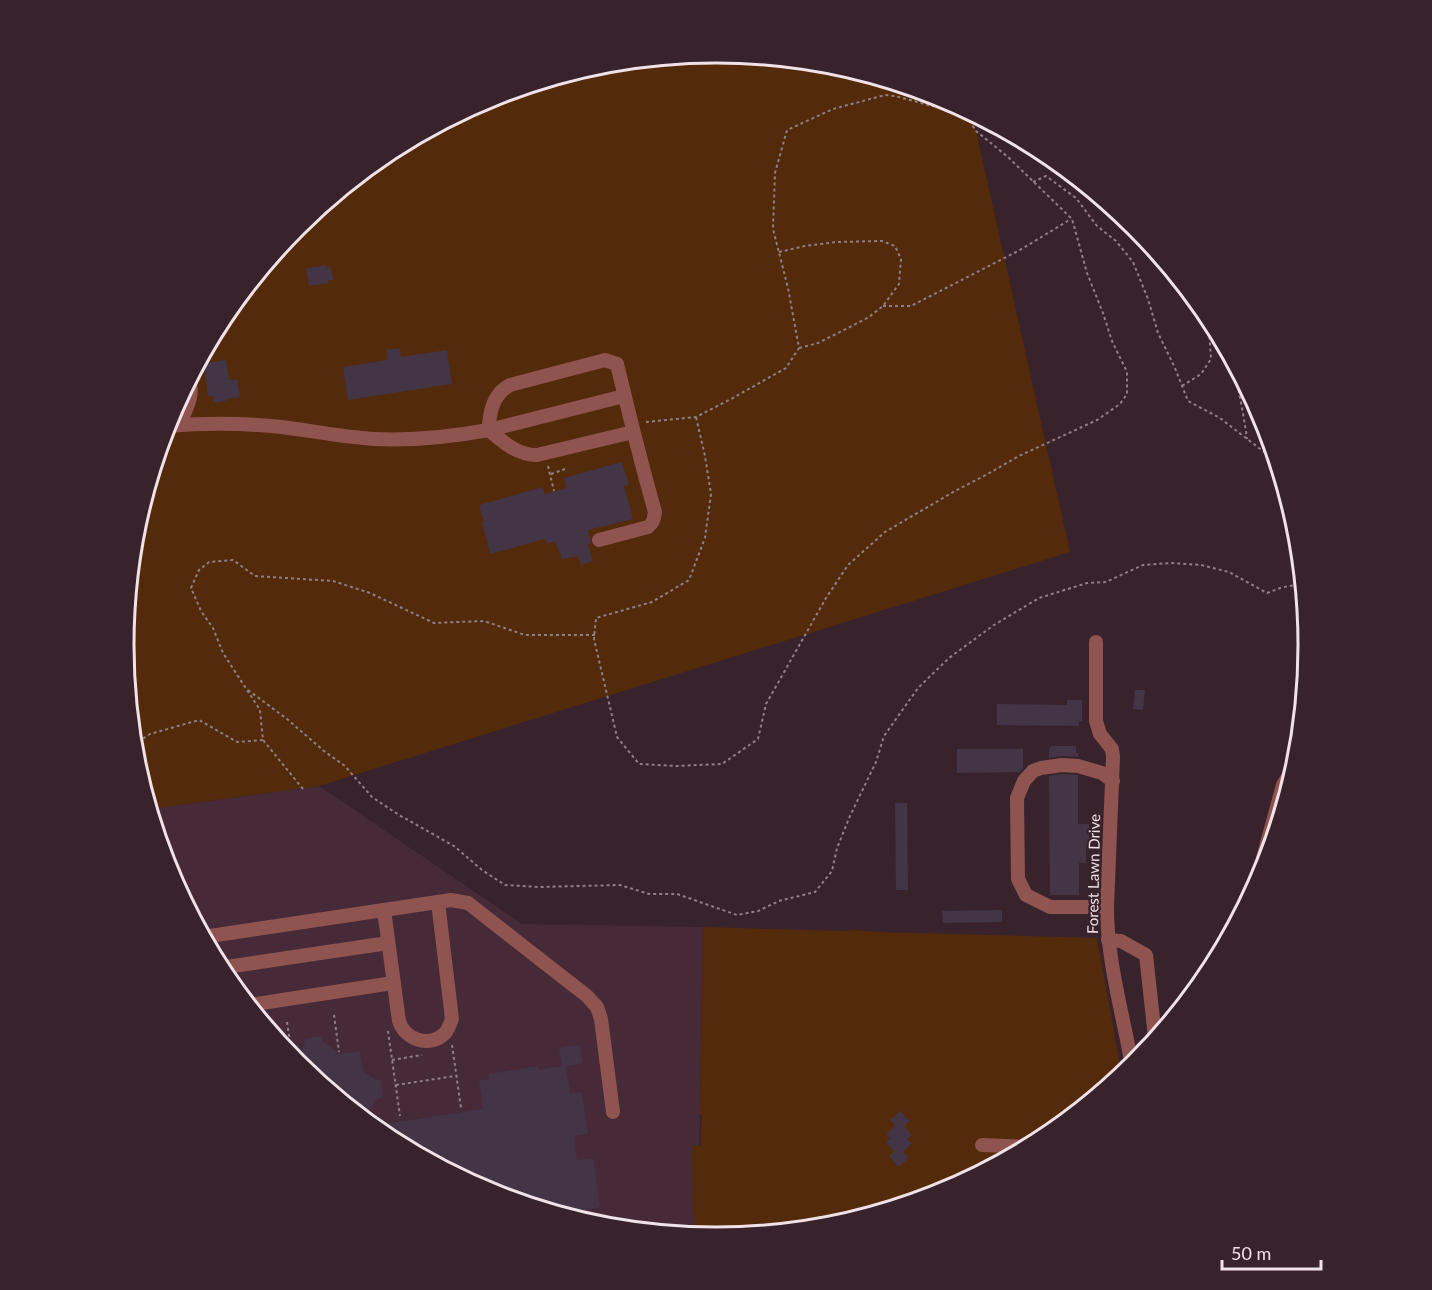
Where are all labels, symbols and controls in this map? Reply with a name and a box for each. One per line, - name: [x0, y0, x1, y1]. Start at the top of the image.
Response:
- street label: Forest Lawn Drive: [1083, 814, 1103, 934]
- scale bar: [1222, 1233, 1321, 1271]
- text: 50 m: [1231, 1242, 1271, 1264]

